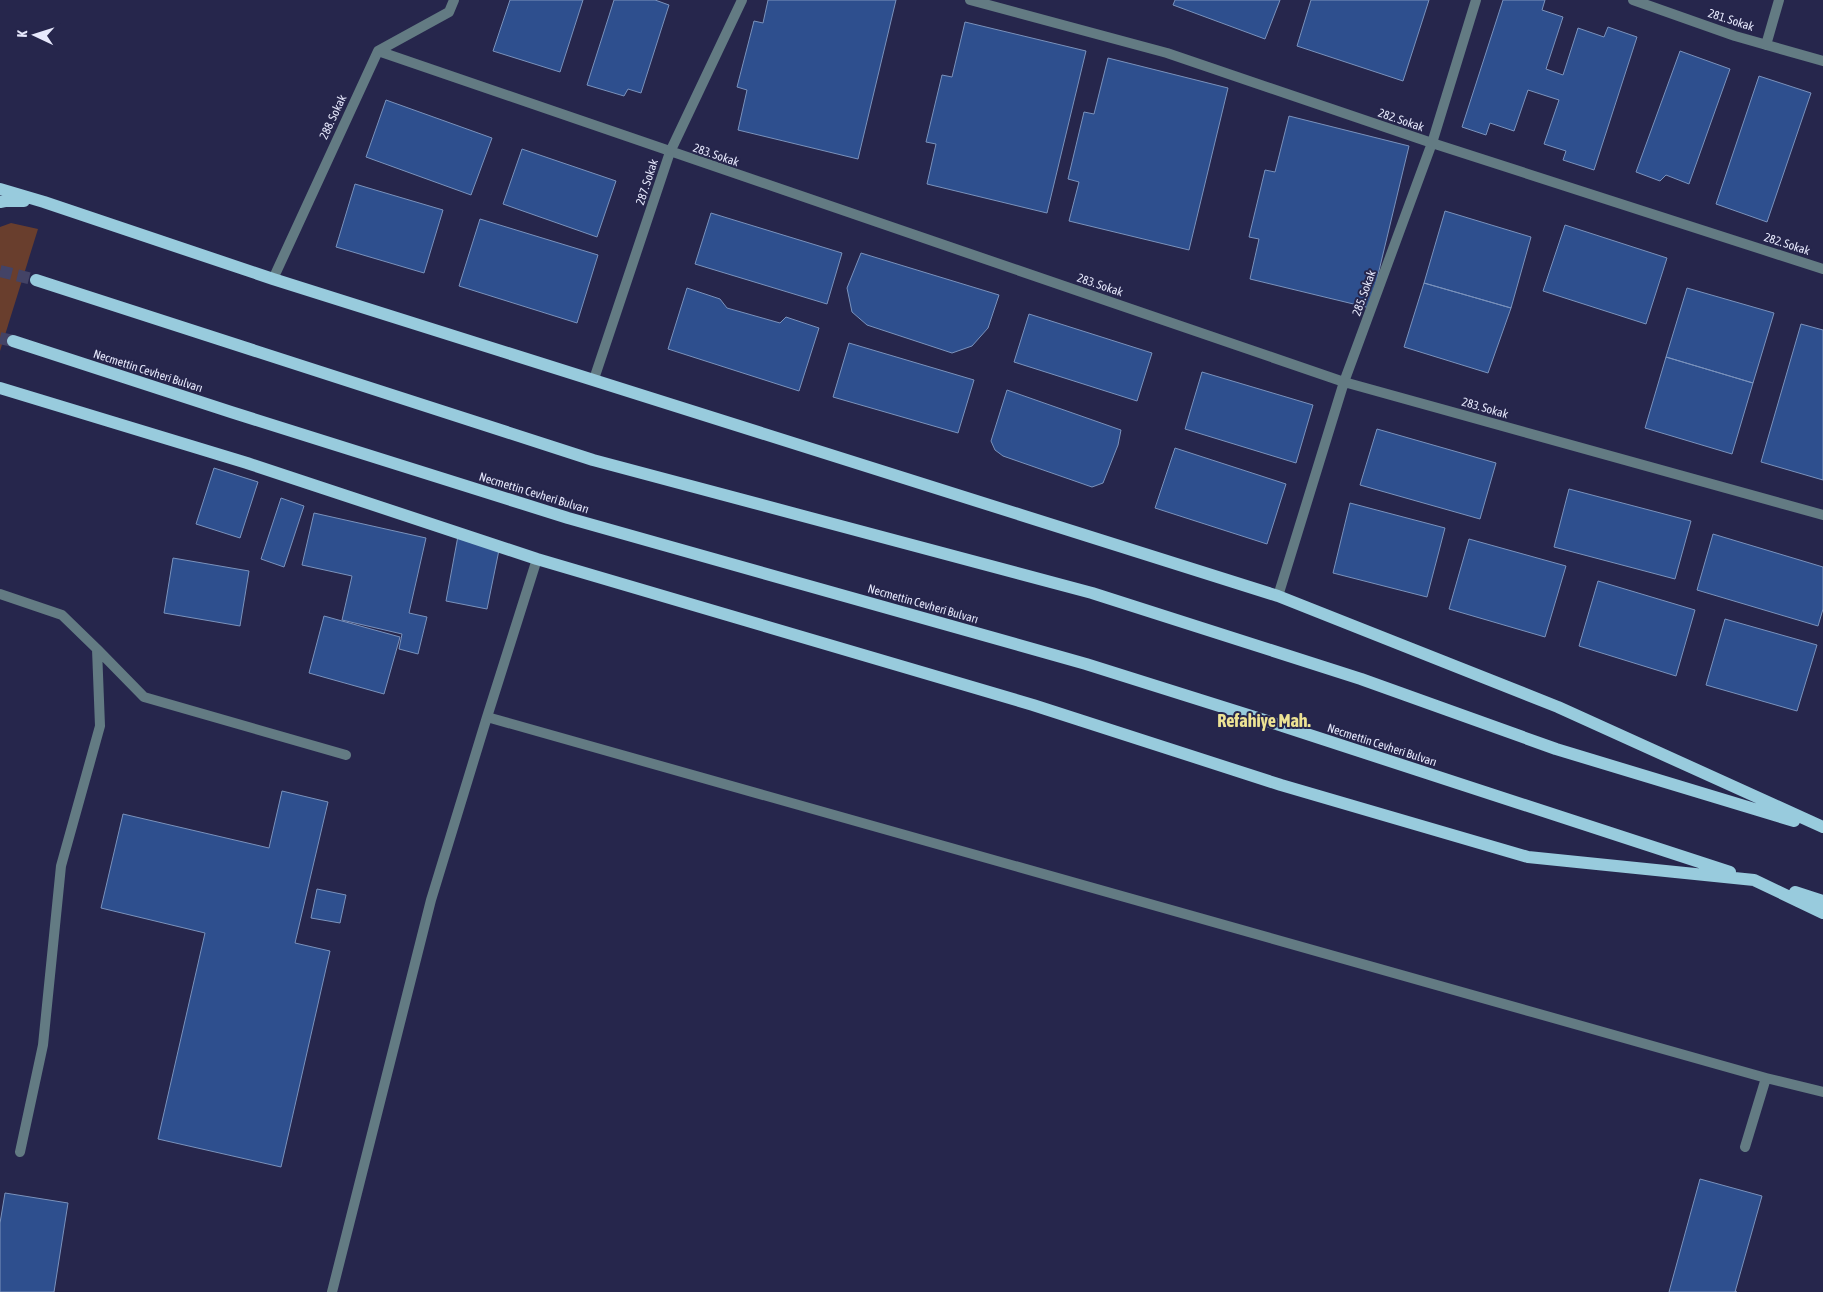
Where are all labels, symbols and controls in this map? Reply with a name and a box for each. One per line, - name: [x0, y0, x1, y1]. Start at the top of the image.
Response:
- street label: 281. Sokak: [1706, 6, 1756, 34]
- north arrow: [10, 10, 60, 60]
- text: K: [14, 30, 30, 38]
- street label: 288. Sokak: [317, 92, 350, 141]
- street label: 282. Sokak: [1376, 106, 1426, 135]
- street label: 283. Sokak: [691, 141, 741, 170]
- street label: 287. Sokak: [633, 157, 661, 207]
- street label: 282. Sokak: [1762, 230, 1812, 258]
- street label: 285. Sokak: [1349, 268, 1379, 318]
- street label: 283. Sokak: [1075, 271, 1125, 300]
- street label: Necmettin Cevheri Bulvarı: [92, 347, 204, 395]
- street label: 283. Sokak: [1460, 395, 1510, 421]
- street label: Necmettin Cevheri Bulvarı: [477, 470, 591, 516]
- street label: Necmettin Cevheri Bulvarı: [866, 582, 980, 626]
- district label: Refahiye Mah.: [1217, 710, 1311, 731]
- street label: Necmettin Cevheri Bulvarı: [1326, 721, 1438, 769]

